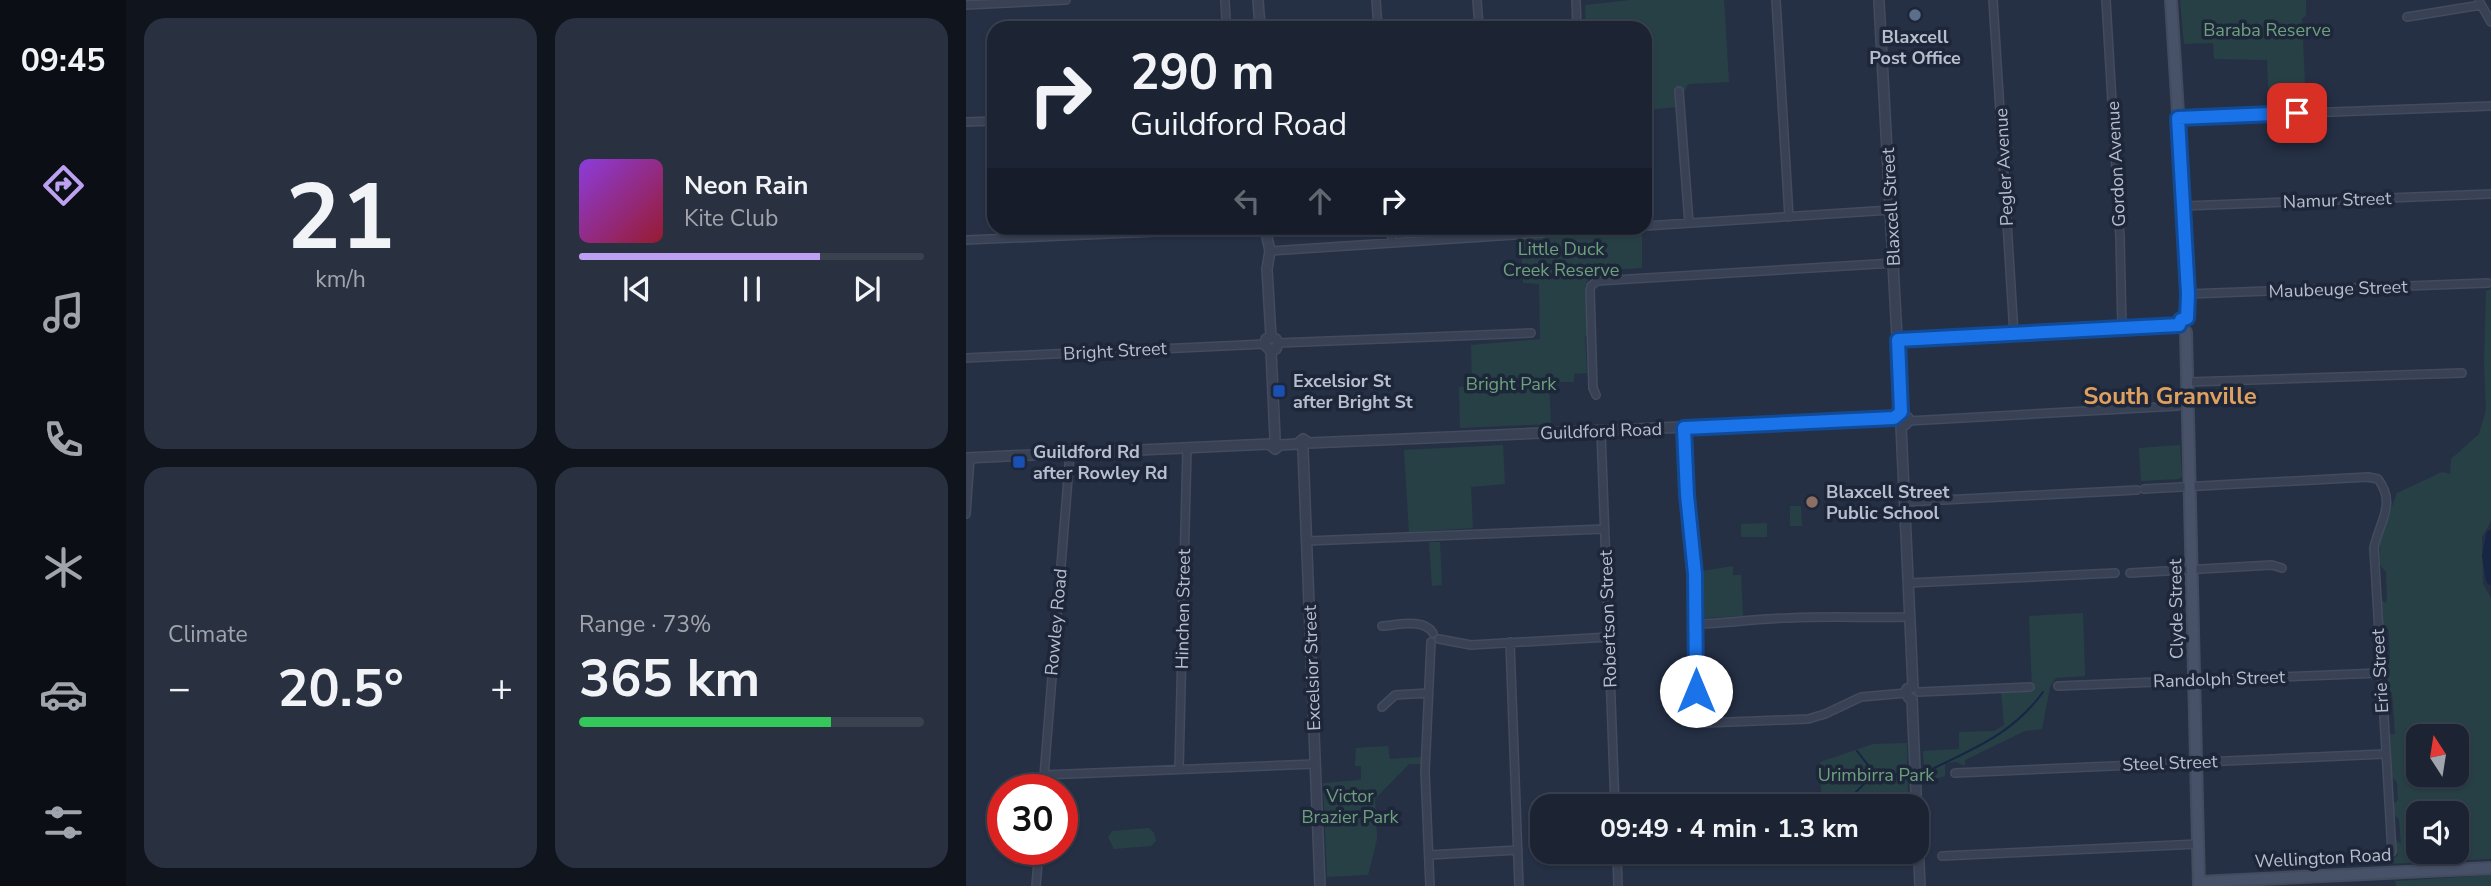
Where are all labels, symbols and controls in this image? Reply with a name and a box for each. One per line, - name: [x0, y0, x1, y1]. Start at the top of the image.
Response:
- marker: Blaxcell Post Office: [1907, 7, 1923, 23]
- park label: Baraba Reserve: [2203, 18, 2331, 42]
- place label: Blaxcell Post Office: [1869, 25, 1961, 70]
- text: 09:45: [21, 39, 105, 82]
- text: 290 m: [1130, 39, 1274, 106]
- icon: right: [1015, 49, 1106, 140]
- pin: [2267, 83, 2327, 143]
- icon: arrive: [2278, 94, 2316, 132]
- street label: Gordon Avenue: [2101, 100, 2131, 228]
- text: Guildford Road: [1130, 103, 1347, 146]
- street label: Pegler Avenue: [1989, 107, 2019, 227]
- street label: Blaxcell Street: [1876, 147, 1906, 267]
- text: 21: [286, 156, 395, 280]
- icon: directions: [39, 161, 88, 210]
- text: Neon Rain: [684, 168, 809, 203]
- icon: left: [1228, 182, 1266, 220]
- icon: ahead: [1301, 182, 1339, 220]
- icon: right: [1374, 182, 1412, 220]
- street label: Namur Street: [2282, 186, 2392, 214]
- text: Kite Club: [684, 203, 778, 234]
- park label: Little Duck Creek Reserve: [1503, 237, 1619, 282]
- text: km/h: [315, 264, 366, 295]
- icon: previous: [618, 270, 656, 308]
- icon: pause: [733, 270, 771, 308]
- icon: next: [848, 270, 886, 308]
- street label: Maubeuge Street: [2268, 275, 2409, 303]
- icon: music: [39, 288, 88, 337]
- street label: Bright Street: [1063, 336, 1168, 366]
- place label: Excelsior St after Bright St: [1293, 369, 1413, 414]
- park label: Bright Park: [1466, 372, 1557, 396]
- district label: South Granville: [2083, 380, 2257, 412]
- marker: Excelsior St after Bright St: [1271, 383, 1287, 399]
- icon: phone: [39, 415, 88, 464]
- street label: Guildford Road: [1540, 417, 1662, 445]
- place label: Guildford Rd after Rowley Rd: [1033, 440, 1168, 485]
- marker: Guildford Rd after Rowley Rd: [1011, 454, 1027, 470]
- place label: Blaxcell Street Public School: [1826, 480, 1950, 525]
- marker: Blaxcell Street Public School: [1804, 494, 1820, 510]
- icon: climate: [39, 543, 88, 592]
- street label: Hinchen Street: [1170, 548, 1196, 669]
- street label: Robertson Street: [1594, 549, 1622, 688]
- street label: Clyde Street: [2163, 558, 2189, 659]
- street label: Rowley Road: [1039, 568, 1073, 676]
- street label: Excelsior Street: [1298, 604, 1326, 731]
- text: Range · 73%: [579, 609, 711, 640]
- text: Climate: [168, 619, 248, 650]
- street label: Erie Street: [2366, 628, 2394, 714]
- text: 365 km: [579, 643, 760, 714]
- text: 20.5°: [277, 653, 404, 724]
- position arrow: [1659, 654, 1733, 728]
- text: −: [168, 663, 191, 714]
- text: +: [490, 663, 513, 714]
- street label: Randolph Street: [2153, 665, 2286, 693]
- icon: car: [39, 670, 88, 719]
- north arrow: [2406, 724, 2469, 788]
- map controls: [2406, 724, 2469, 864]
- street label: Steel Street: [2122, 749, 2219, 777]
- park label: Urimbirra Park: [1818, 763, 1935, 787]
- speed limit sign: 30: [987, 774, 1078, 865]
- park label: Victor Brazier Park: [1301, 784, 1400, 829]
- icon: filters: [39, 798, 88, 847]
- button: sound: [2406, 801, 2469, 864]
- text: 09:49 · 4 min · 1.3 km: [1600, 811, 1859, 846]
- street label: Wellington Road: [2254, 842, 2392, 874]

